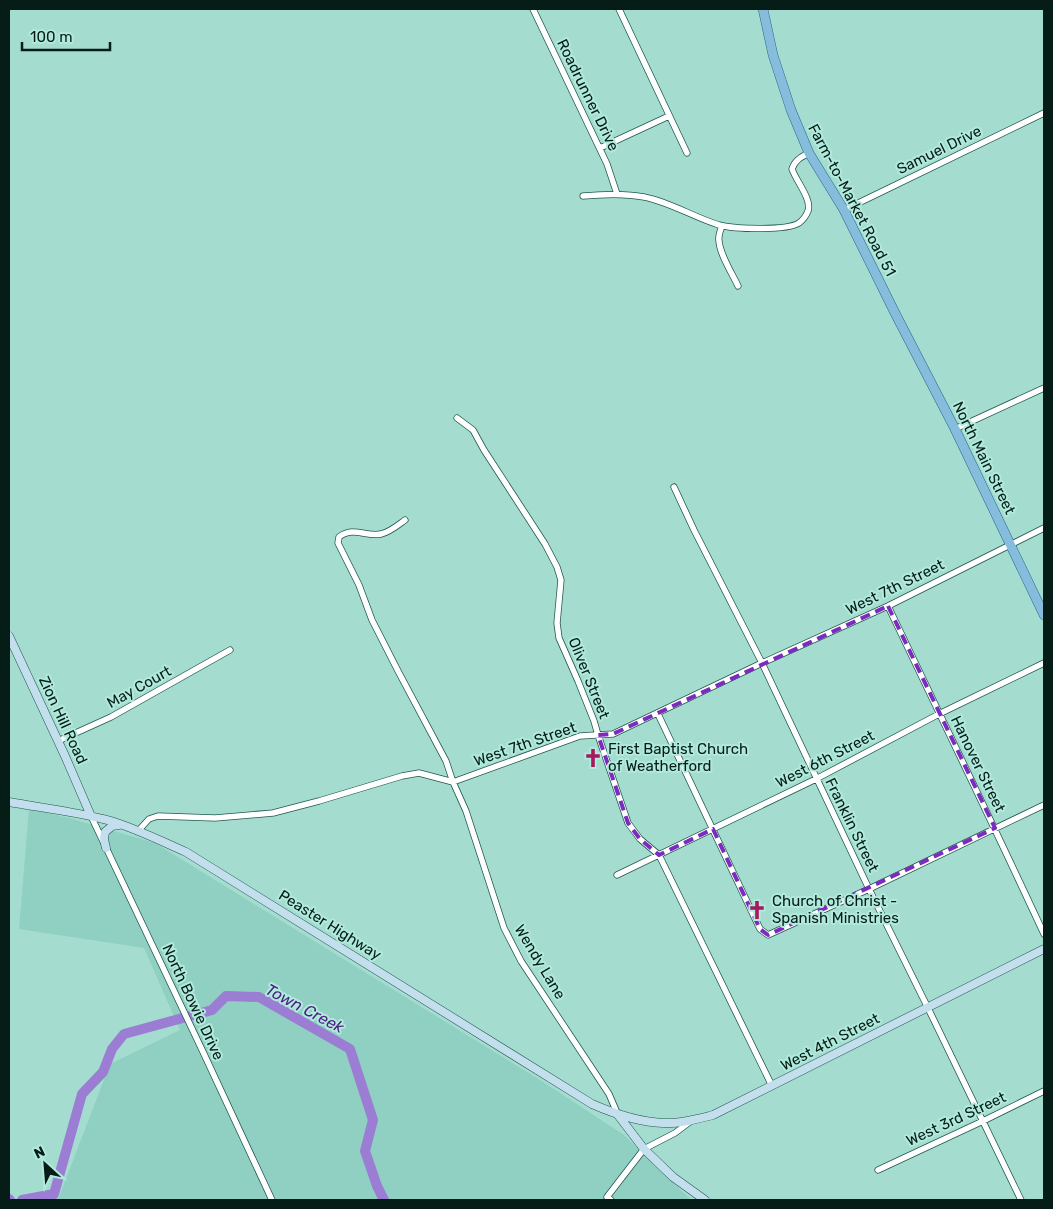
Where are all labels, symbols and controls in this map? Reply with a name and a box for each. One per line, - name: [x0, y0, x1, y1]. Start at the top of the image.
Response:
- scale bar: [22, 20, 110, 52]
- text: 100 m: [30, 28, 72, 46]
- street label: Roadrunner Drive: [553, 36, 623, 154]
- street label: Farm-to-Market Road 51: [804, 121, 900, 279]
- street label: Samuel Drive: [894, 122, 984, 178]
- street label: North Main Street: [949, 399, 1019, 517]
- street label: West 7th Street: [843, 555, 947, 619]
- street label: Oliver Street: [564, 635, 614, 721]
- street label: May Court: [104, 662, 174, 712]
- street label: Zion Hill Road: [35, 673, 91, 767]
- street label: Hanover Street: [947, 713, 1009, 815]
- street label: West 7th Street: [471, 718, 579, 770]
- street label: West 6th Street: [773, 726, 877, 792]
- place label: First Baptist Church of Weatherford: [608, 740, 748, 775]
- church icon: First Baptist Church of Weatherford: [582, 747, 604, 769]
- street label: Franklin Street: [821, 775, 883, 875]
- street label: Peaster Highway: [275, 886, 385, 964]
- place label: Church of Christ - Spanish Ministries: [772, 892, 899, 927]
- church icon: Church of Christ - Spanish Ministries: [746, 899, 768, 921]
- street label: Wendy Lane: [511, 921, 569, 1003]
- street label: North Bowie Drive: [158, 941, 228, 1063]
- water label: Town Creek: [262, 980, 348, 1037]
- street label: West 4th Street: [778, 1009, 883, 1075]
- street label: West 3rd Street: [903, 1088, 1009, 1150]
- north arrow: [20, 1139, 70, 1189]
- text: N: [31, 1143, 48, 1163]

